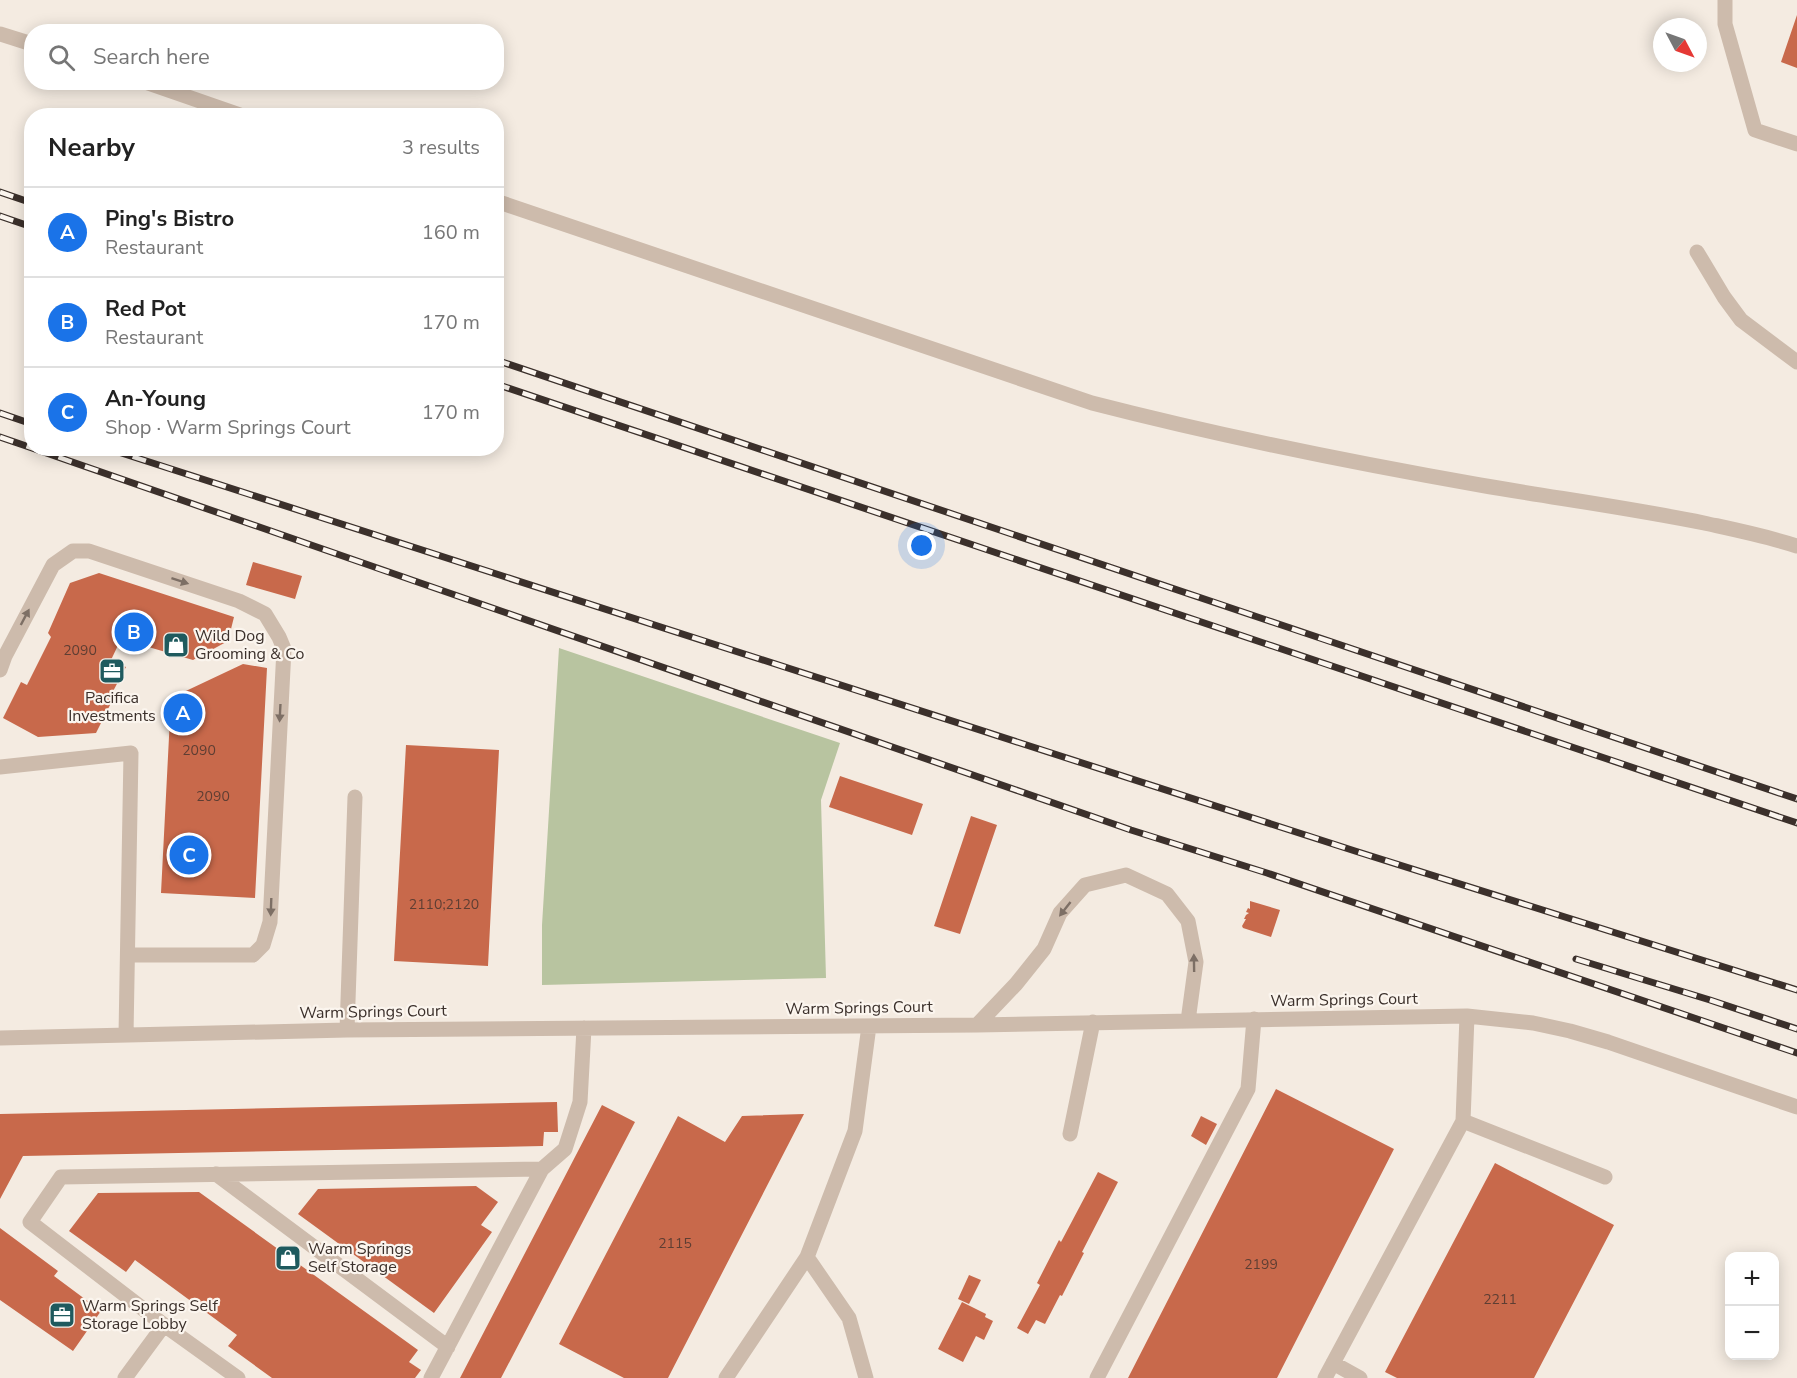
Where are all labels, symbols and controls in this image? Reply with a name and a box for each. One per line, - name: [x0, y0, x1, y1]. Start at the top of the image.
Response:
- north arrow: [1653, 18, 1707, 72]
- search box: [24, 24, 504, 90]
- icon: search: [45, 41, 78, 74]
- text: Search here: [93, 42, 210, 72]
- text: Nearby: [48, 130, 135, 165]
- text: 3 results: [402, 134, 480, 161]
- text: Ping's Bistro: [105, 204, 234, 234]
- text: A: [60, 219, 75, 246]
- text: 160 m: [422, 219, 480, 246]
- text: Restaurant: [105, 234, 203, 261]
- text: Red Pot: [105, 294, 186, 324]
- text: B: [61, 309, 74, 336]
- text: 170 m: [422, 309, 480, 336]
- text: Restaurant: [105, 324, 203, 351]
- text: An-Young: [105, 384, 206, 414]
- text: C: [61, 399, 74, 426]
- text: 170 m: [422, 399, 480, 426]
- text: Shop · Warm Springs Court: [105, 414, 351, 441]
- your location: [907, 531, 936, 560]
- one-way arrow: [171, 577, 189, 586]
- one-way arrow: [20, 609, 30, 626]
- pin: B: [114, 610, 154, 654]
- place label: Wild Dog Grooming & Co: [195, 625, 304, 665]
- shop icon: Wild Dog Grooming & Co: [161, 630, 191, 660]
- house number: 2090: [63, 641, 97, 660]
- office icon: Pacifica Investments: [97, 656, 127, 686]
- place label: Pacifica Investments: [68, 687, 156, 727]
- pin: A: [164, 690, 202, 736]
- one-way arrow: [276, 703, 285, 722]
- house number: 2090: [182, 741, 216, 760]
- house number: 2090: [196, 787, 230, 806]
- pin: C: [170, 832, 208, 878]
- house number: 2110;2120: [409, 895, 479, 914]
- one-way arrow: [266, 898, 275, 917]
- one-way arrow: [1059, 901, 1071, 917]
- one-way arrow: [1190, 953, 1199, 972]
- street label: Warm Springs Court: [1270, 988, 1418, 1012]
- street label: Warm Springs Court: [785, 996, 933, 1020]
- street label: Warm Springs Court: [299, 1000, 447, 1024]
- house number: 2115: [658, 1234, 692, 1253]
- place label: Warm Springs Self Storage: [308, 1238, 411, 1278]
- shop icon: Warm Springs Self Storage: [273, 1243, 303, 1273]
- map controls: [1725, 1252, 1779, 1360]
- button: +: [1725, 1252, 1779, 1306]
- house number: 2199: [1244, 1255, 1278, 1274]
- house number: 2211: [1483, 1290, 1517, 1309]
- place label: Warm Springs Self Storage Lobby: [82, 1295, 219, 1335]
- office icon: Warm Springs Self Storage Lobby: [47, 1300, 77, 1330]
- button: −: [1725, 1306, 1779, 1360]

